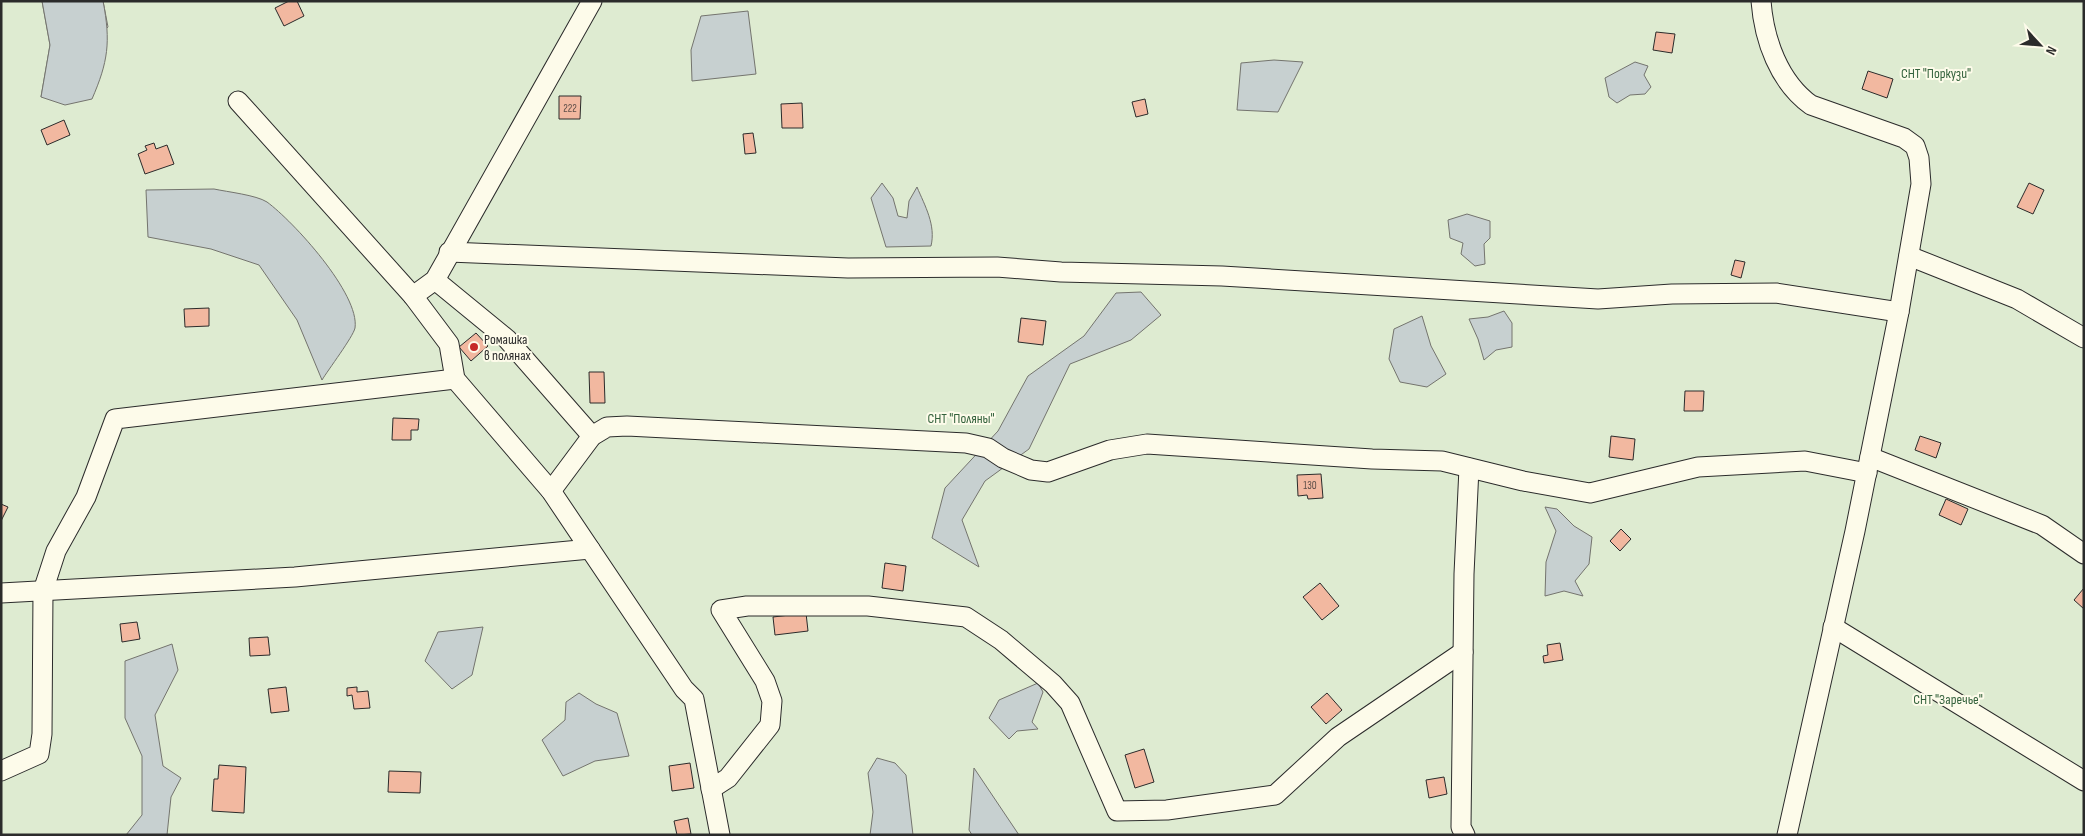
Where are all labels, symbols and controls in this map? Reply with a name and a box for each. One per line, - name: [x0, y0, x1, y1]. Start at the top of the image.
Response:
- north arrow: [2015, 20, 2065, 70]
- text: N: [2042, 43, 2061, 58]
- park label: СНТ "Поркузи": [1901, 65, 1971, 82]
- house number: 222: [563, 102, 577, 115]
- place label: Ромашка в полянах: [484, 331, 532, 364]
- marker: Ромашка в полянах: [468, 341, 480, 353]
- park label: СНТ "Поляны": [927, 410, 995, 427]
- house number: 130: [1303, 479, 1317, 492]
- park label: СНТ "Заречье": [1913, 691, 1983, 708]

